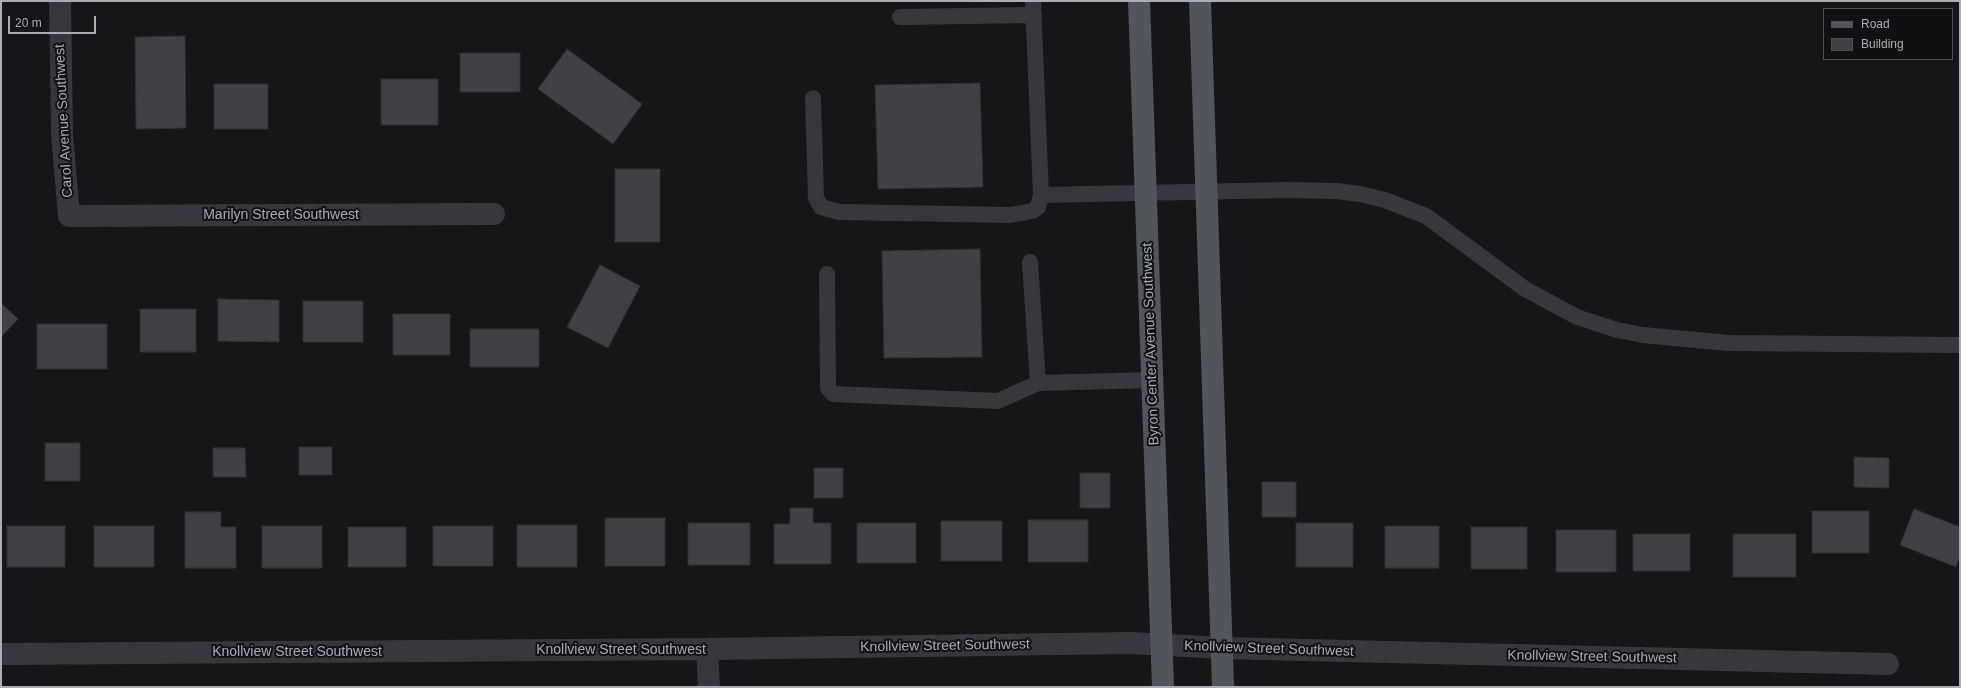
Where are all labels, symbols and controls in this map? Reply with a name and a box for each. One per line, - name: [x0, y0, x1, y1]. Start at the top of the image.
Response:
- scale bar: [10, 8, 98, 34]
- legend: [1823, 8, 1953, 60]
- text: 20 m: [15, 16, 42, 30]
- text: Road: [1861, 17, 1890, 31]
- text: Building: [1861, 37, 1904, 51]
- street label: Carol Avenue Southwest: [52, 44, 76, 198]
- street label: Marilyn Street Southwest: [203, 207, 359, 223]
- street label: Byron Center Avenue Southwest: [1139, 242, 1163, 446]
- street label: Knollview Street Southwest: [860, 636, 1030, 656]
- street label: Knollview Street Southwest: [1184, 638, 1354, 660]
- street label: Knollview Street Southwest: [536, 642, 706, 658]
- street label: Knollview Street Southwest: [212, 644, 382, 660]
- street label: Knollview Street Southwest: [1507, 647, 1677, 667]

